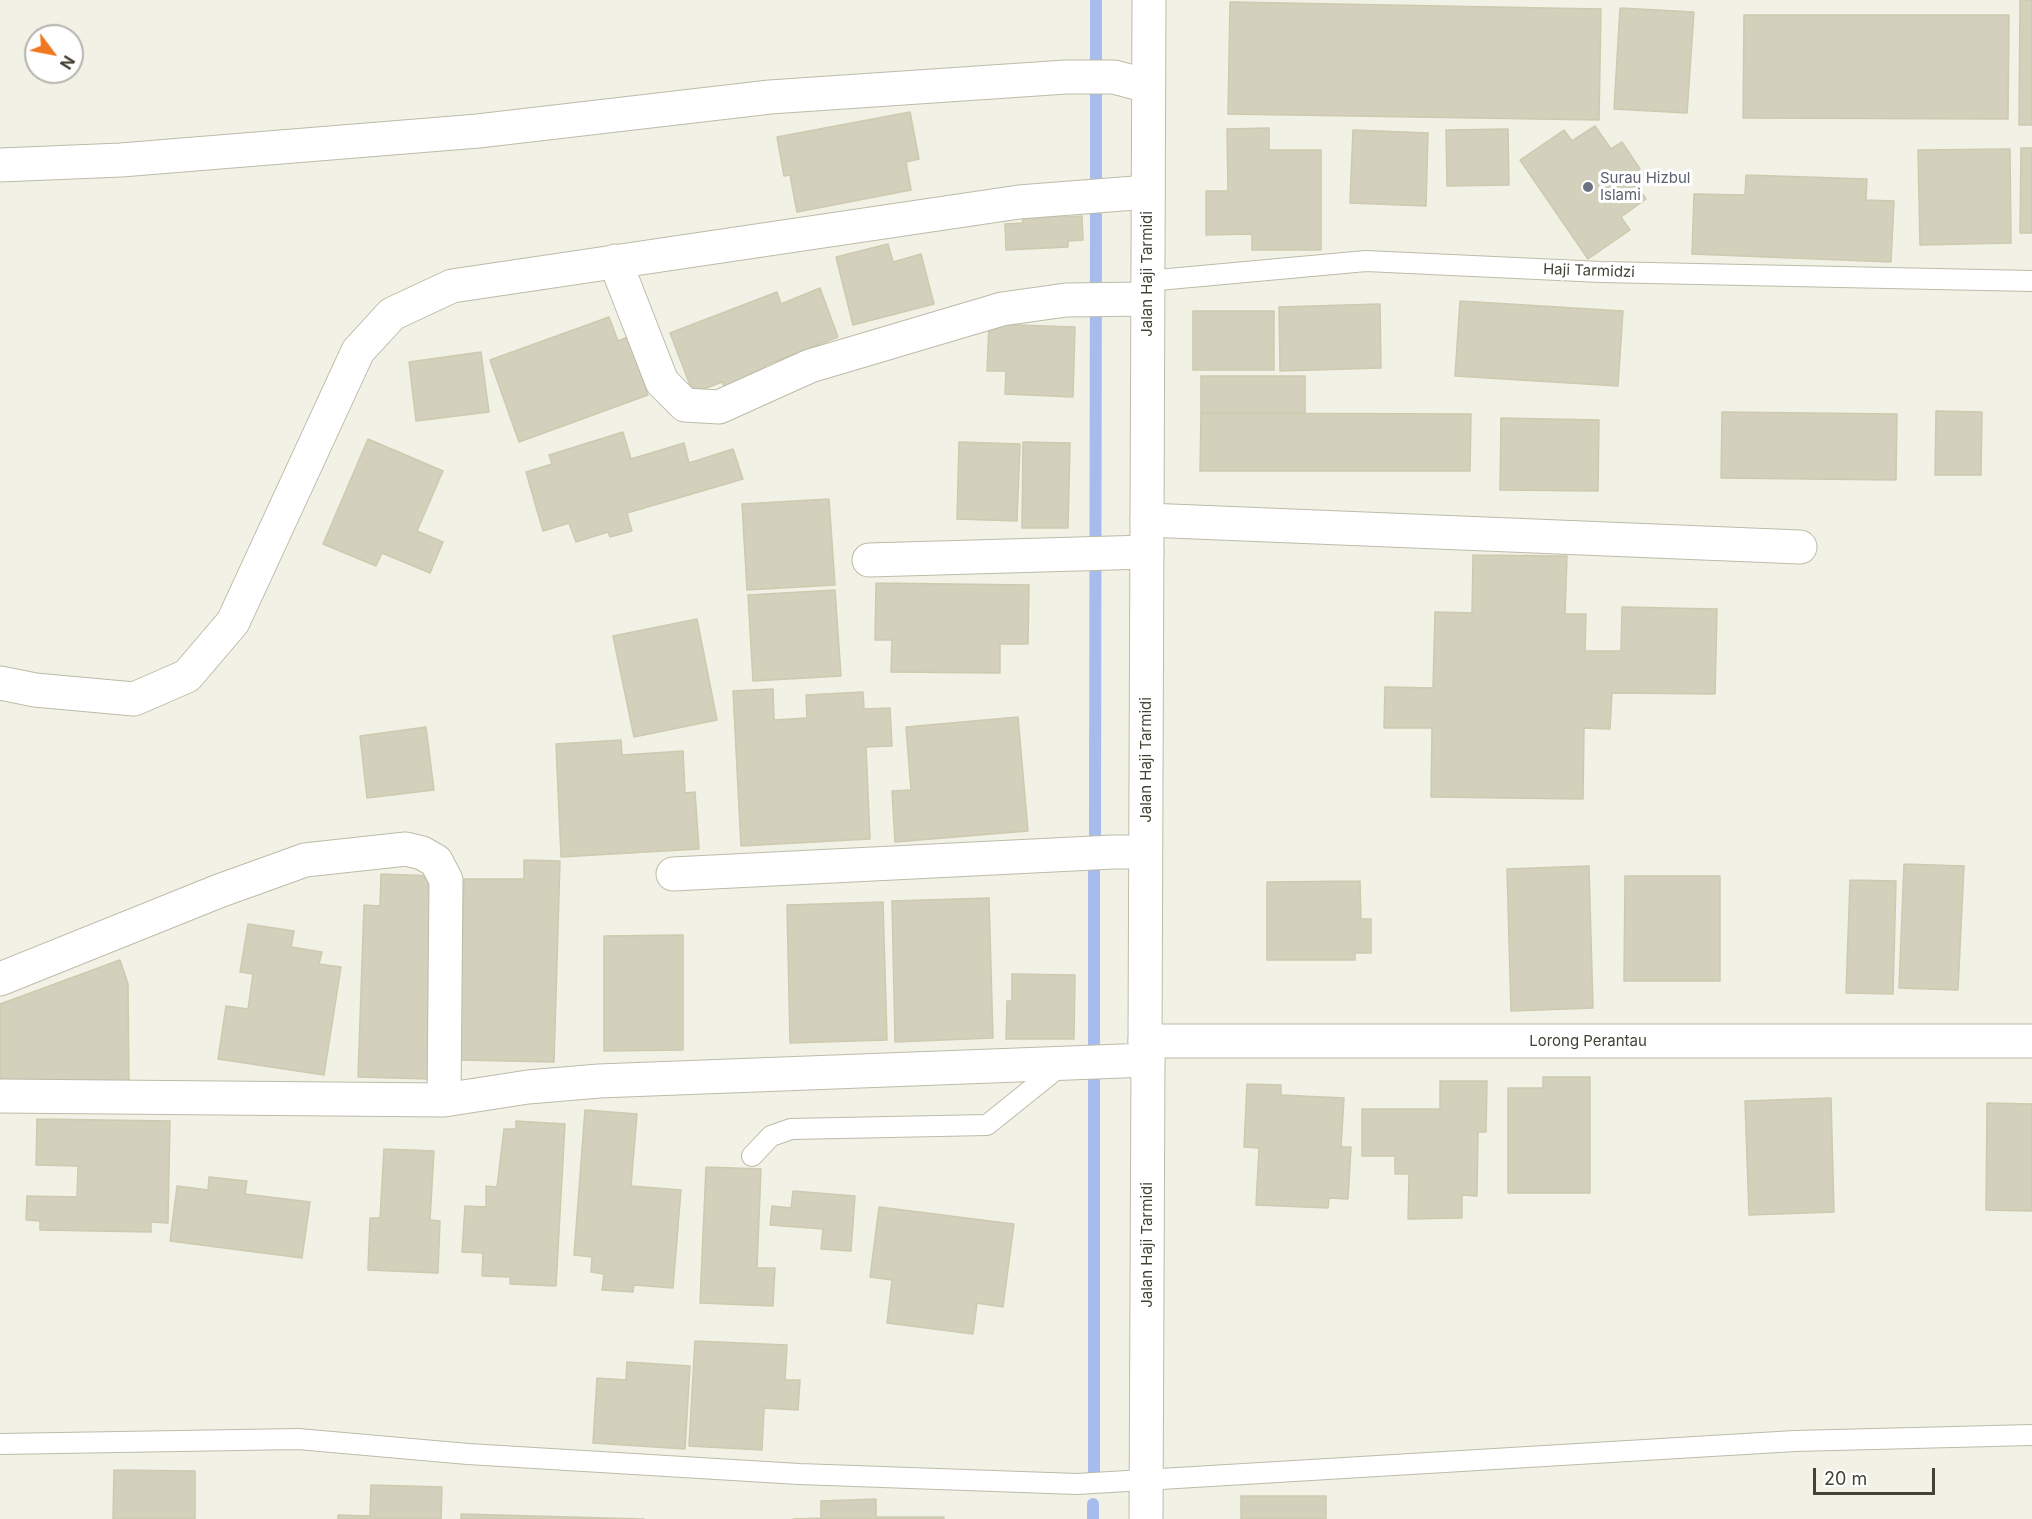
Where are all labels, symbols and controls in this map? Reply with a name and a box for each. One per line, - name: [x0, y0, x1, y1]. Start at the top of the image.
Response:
- north arrow: [24, 24, 84, 84]
- text: N: [56, 52, 79, 73]
- place label: Surau Hizbul Islami: [1600, 169, 1690, 204]
- marker: Surau Hizbul Islami: [1581, 180, 1595, 194]
- street label: Jalan Haji Tarmidi: [1138, 211, 1156, 337]
- street label: Haji Tarmidzi: [1543, 260, 1635, 282]
- street label: Jalan Haji Tarmidi: [1137, 697, 1155, 823]
- street label: Lorong Perantau: [1529, 1032, 1647, 1050]
- street label: Jalan Haji Tarmidi: [1138, 1182, 1156, 1308]
- scale bar: [1816, 1456, 1938, 1494]
- text: 20 m: [1824, 1468, 1867, 1489]

